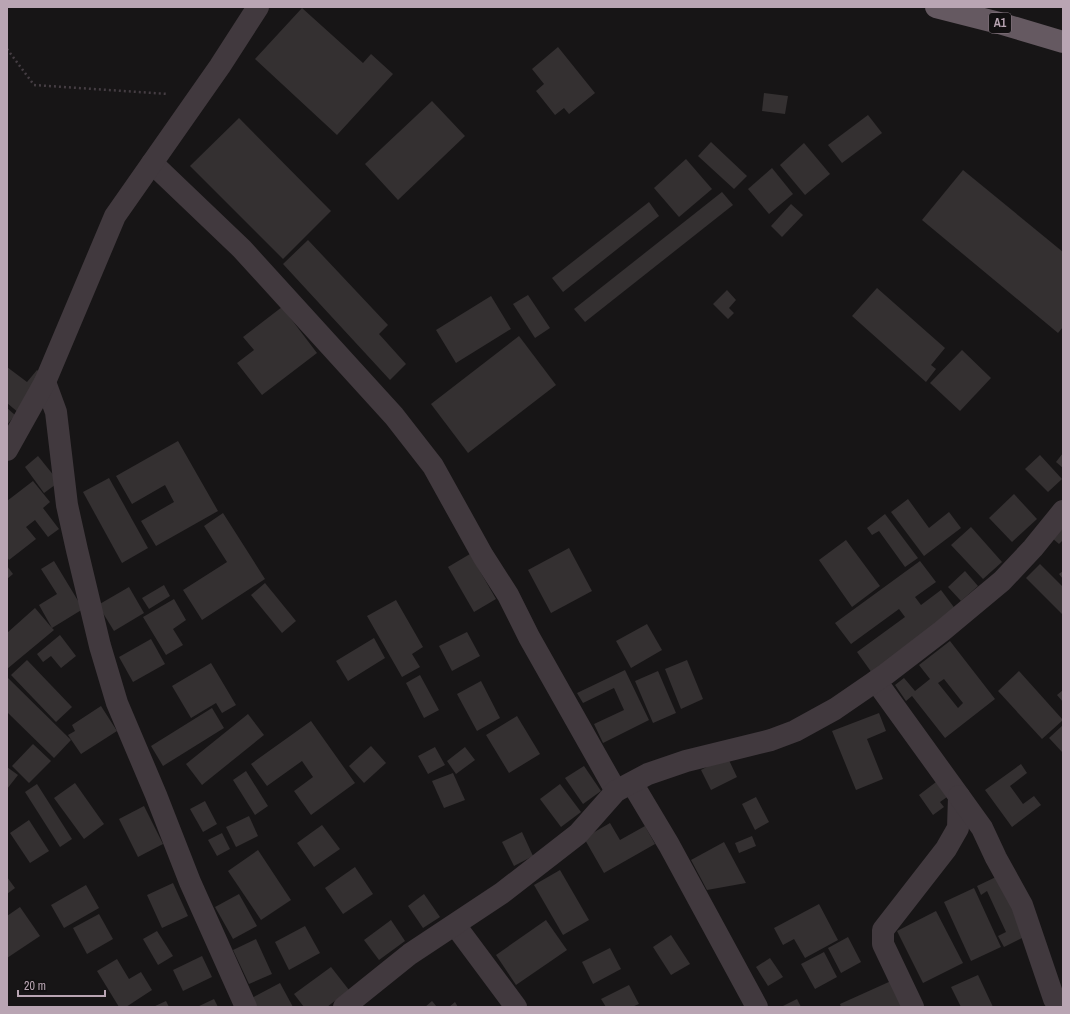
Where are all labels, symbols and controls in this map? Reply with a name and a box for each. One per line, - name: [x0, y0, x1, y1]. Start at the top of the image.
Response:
- road number: A1: [989, 13, 1011, 33]
- scale bar: [18, 972, 105, 998]
- text: 20 m: [24, 978, 46, 994]

